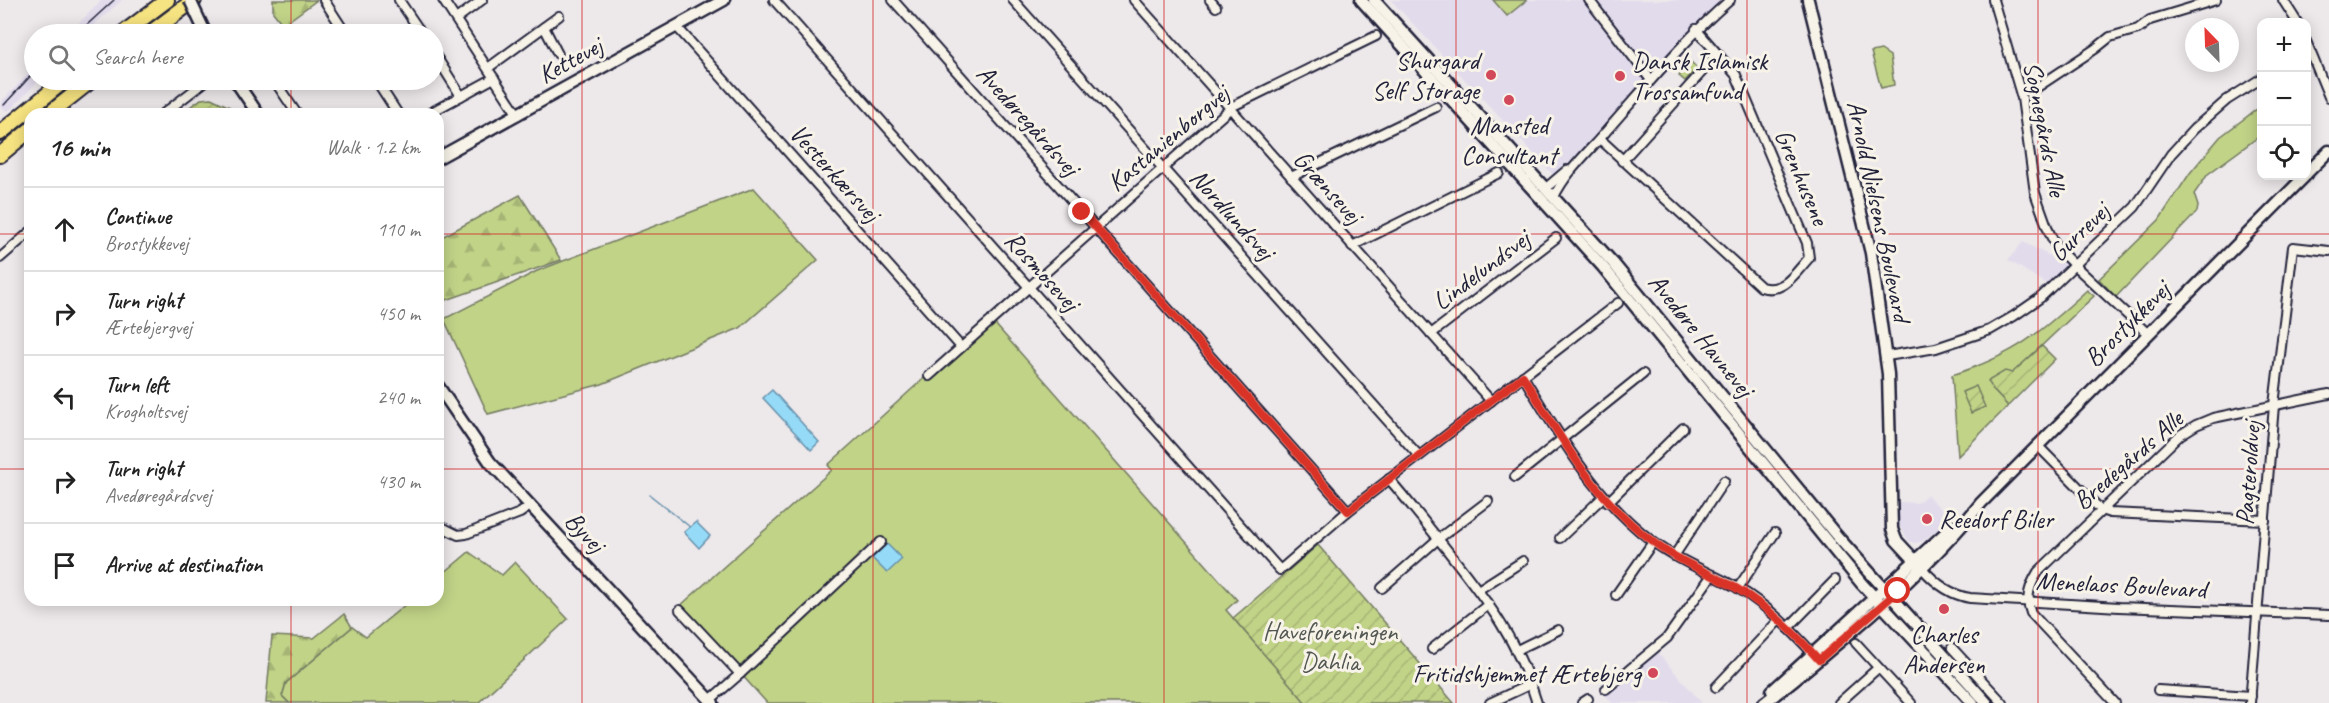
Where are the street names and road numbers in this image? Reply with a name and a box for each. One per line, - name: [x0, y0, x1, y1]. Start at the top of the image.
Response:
- street label: Kettevej: [532, 28, 610, 91]
- street label: Avedøregårdsvej: [969, 57, 1089, 185]
- street label: Sognegårds Alle: [2016, 59, 2075, 202]
- street label: Kastanienborgvej: [1100, 76, 1238, 199]
- street label: Arnold Nielsens Boulevard: [1839, 97, 1919, 328]
- street label: Vesterkærsvej: [782, 117, 889, 231]
- street label: Grenhusene: [1767, 124, 1838, 232]
- street label: Grænsevej: [1286, 143, 1372, 233]
- street label: Nordlundsvej: [1182, 162, 1284, 269]
- street label: Gurrevej: [2042, 193, 2118, 269]
- street label: Lindelundsvej: [1426, 220, 1539, 317]
- street label: Rosmosevej: [997, 224, 1089, 321]
- street label: Avedøre Havnevej: [1641, 266, 1763, 406]
- street label: Brostykkevej: [2077, 271, 2180, 374]
- street label: Bredegårds Alle: [2066, 401, 2192, 517]
- street label: Pagteroldvej: [2228, 417, 2268, 526]
- street label: Byvej: [558, 504, 614, 562]
- street label: Menelaos Boulevard: [2035, 564, 2211, 606]

